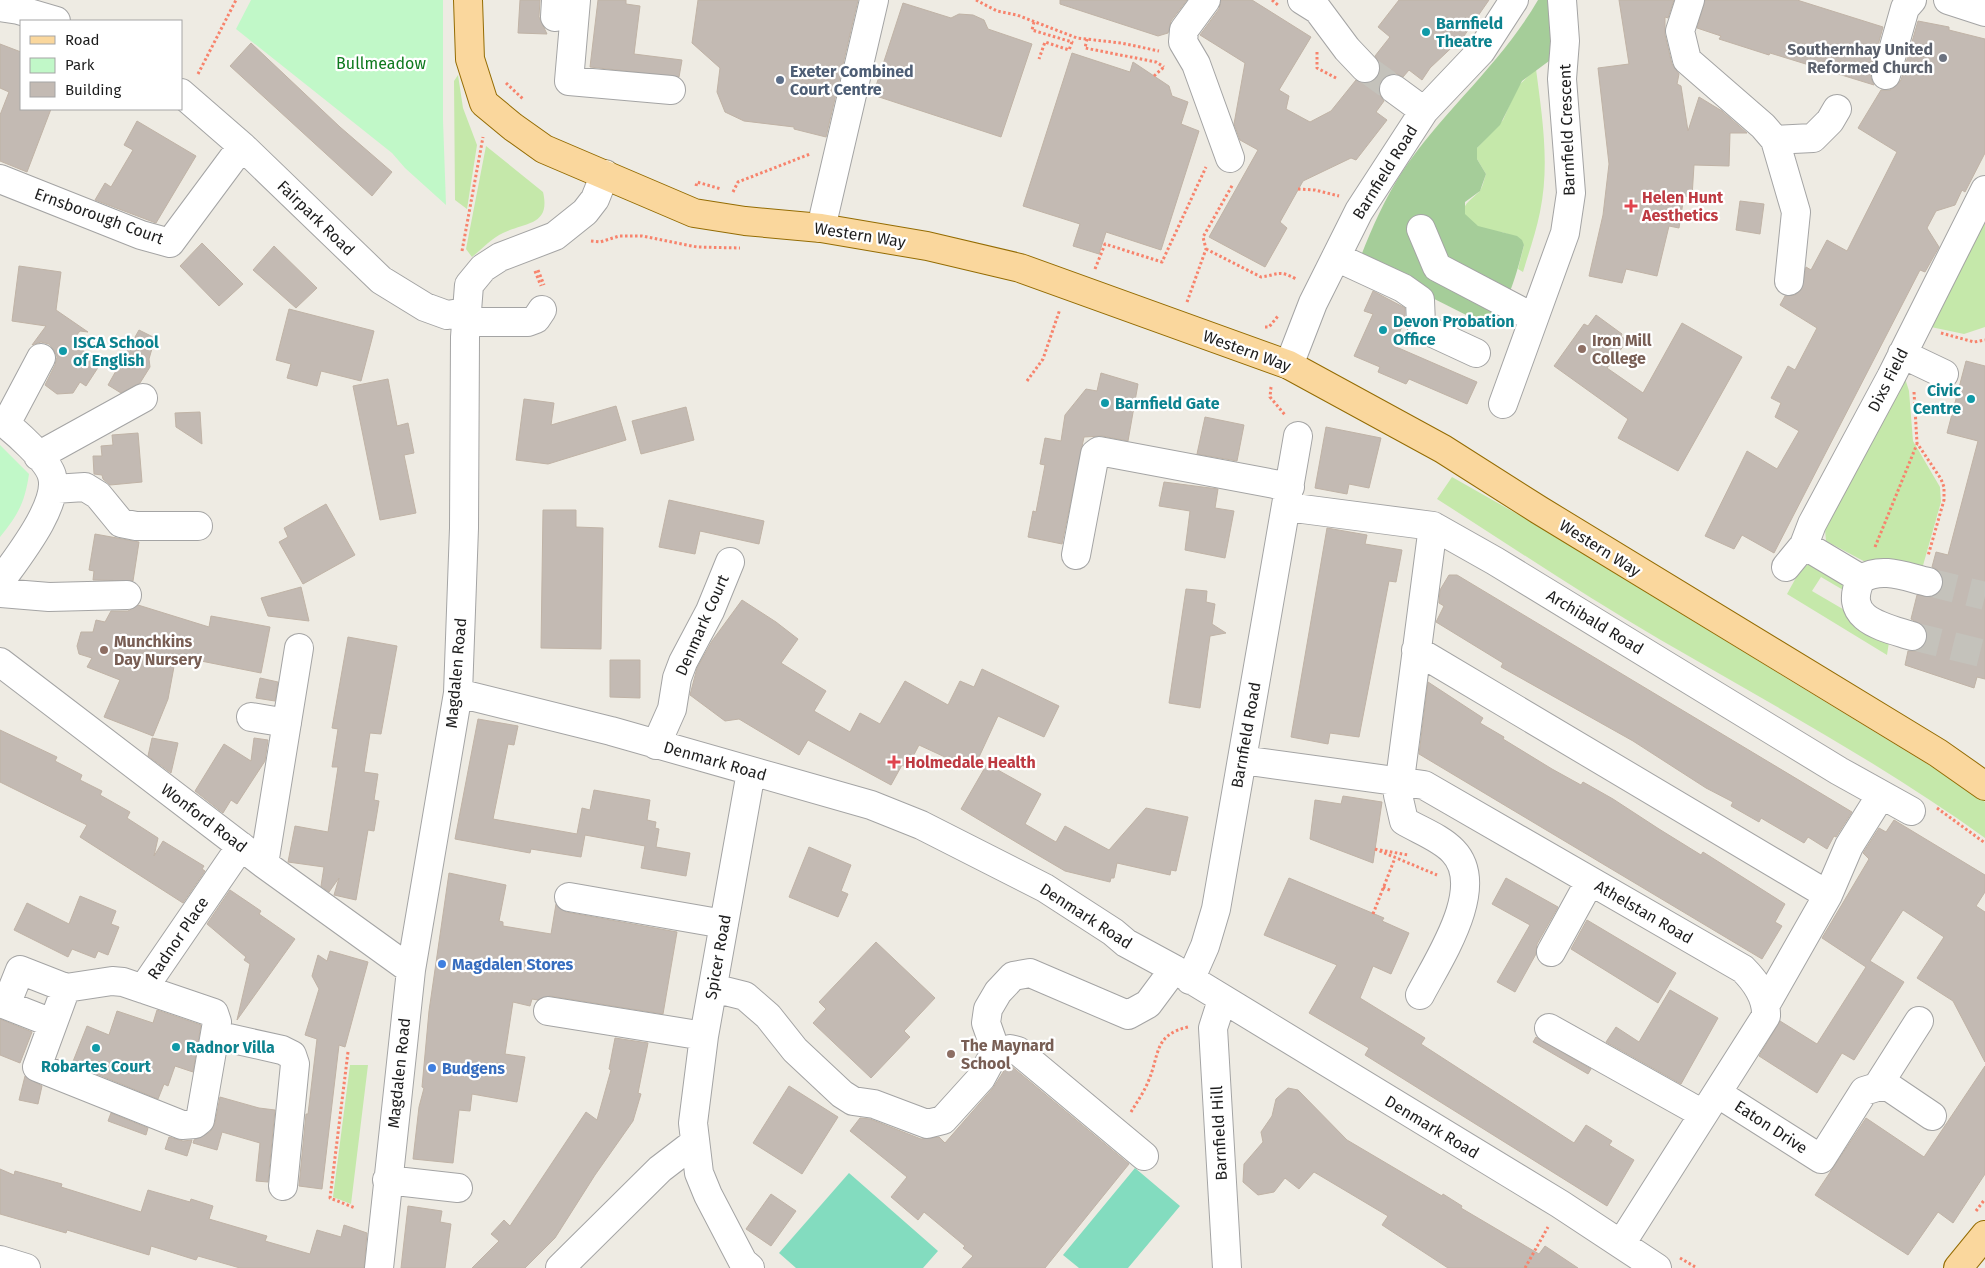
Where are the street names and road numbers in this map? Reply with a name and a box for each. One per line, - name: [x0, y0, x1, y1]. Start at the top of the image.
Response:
- street label: Barnfield Crescent: [1555, 63, 1579, 196]
- street label: Barnfield Road: [1349, 122, 1421, 222]
- street label: Fairpark Road: [273, 176, 359, 260]
- street label: Ernsborough Court: [32, 184, 166, 248]
- street label: Western Way: [813, 218, 907, 252]
- street label: Western Way: [1200, 326, 1294, 376]
- street label: Dixs Field: [1864, 345, 1912, 415]
- street label: Western Way: [1556, 515, 1644, 581]
- street label: Denmark Court: [671, 571, 733, 679]
- street label: Archibald Road: [1543, 586, 1647, 658]
- street label: Magdalen Road: [442, 617, 470, 729]
- street label: Barnfield Road: [1227, 681, 1265, 789]
- street label: Denmark Road: [661, 737, 769, 785]
- street label: Wonford Road: [157, 779, 251, 857]
- street label: Athelstan Road: [1592, 876, 1696, 948]
- street label: Denmark Road: [1036, 879, 1136, 953]
- street label: Radnor Place: [143, 893, 213, 983]
- street label: Spicer Road: [701, 913, 735, 1001]
- street label: Magdalen Road: [384, 1017, 414, 1129]
- street label: Barnfield Hill: [1207, 1085, 1231, 1181]
- street label: Denmark Road: [1382, 1091, 1482, 1163]
- street label: Eaton Drive: [1731, 1096, 1811, 1158]

